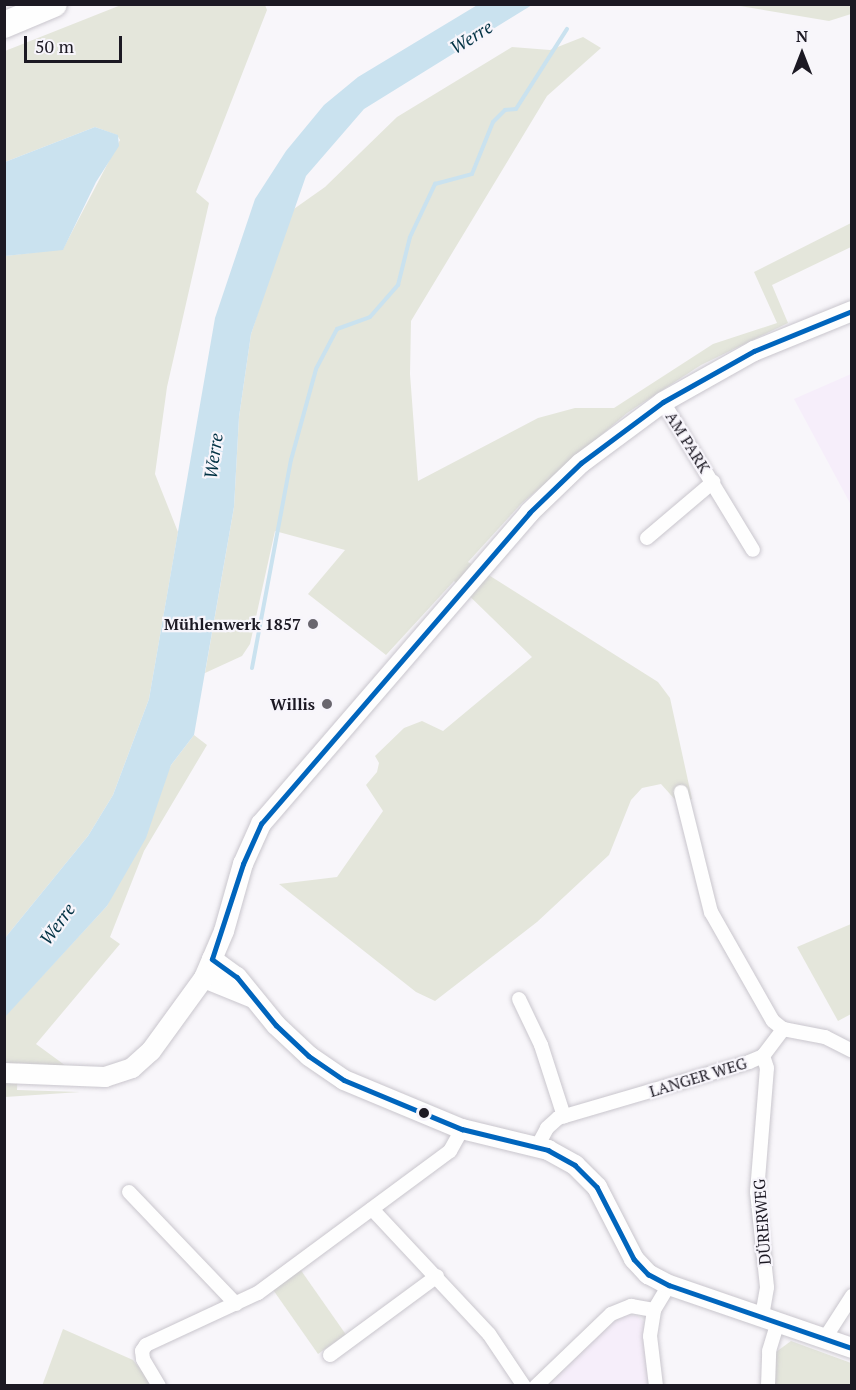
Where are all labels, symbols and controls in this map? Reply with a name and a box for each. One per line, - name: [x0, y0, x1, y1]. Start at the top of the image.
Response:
- water label: Werre: [446, 16, 496, 58]
- scale bar: [27, 24, 124, 62]
- north arrow: [772, 24, 832, 84]
- text: N: [796, 25, 808, 47]
- text: 50 m: [35, 34, 74, 58]
- street label: AM PARK: [662, 408, 714, 476]
- water label: Werre: [199, 432, 227, 480]
- place label: Mühlenwerk 1857: [164, 614, 301, 634]
- marker: Mühlenwerk 1857: [306, 617, 320, 631]
- place label: Willis: [270, 694, 315, 714]
- marker: Willis: [320, 697, 334, 711]
- water label: Werre: [35, 899, 79, 949]
- street label: LANGER WEG: [647, 1053, 749, 1101]
- unlabelled marker: [418, 1107, 430, 1119]
- street label: DÜRERWEG: [749, 1178, 775, 1266]

